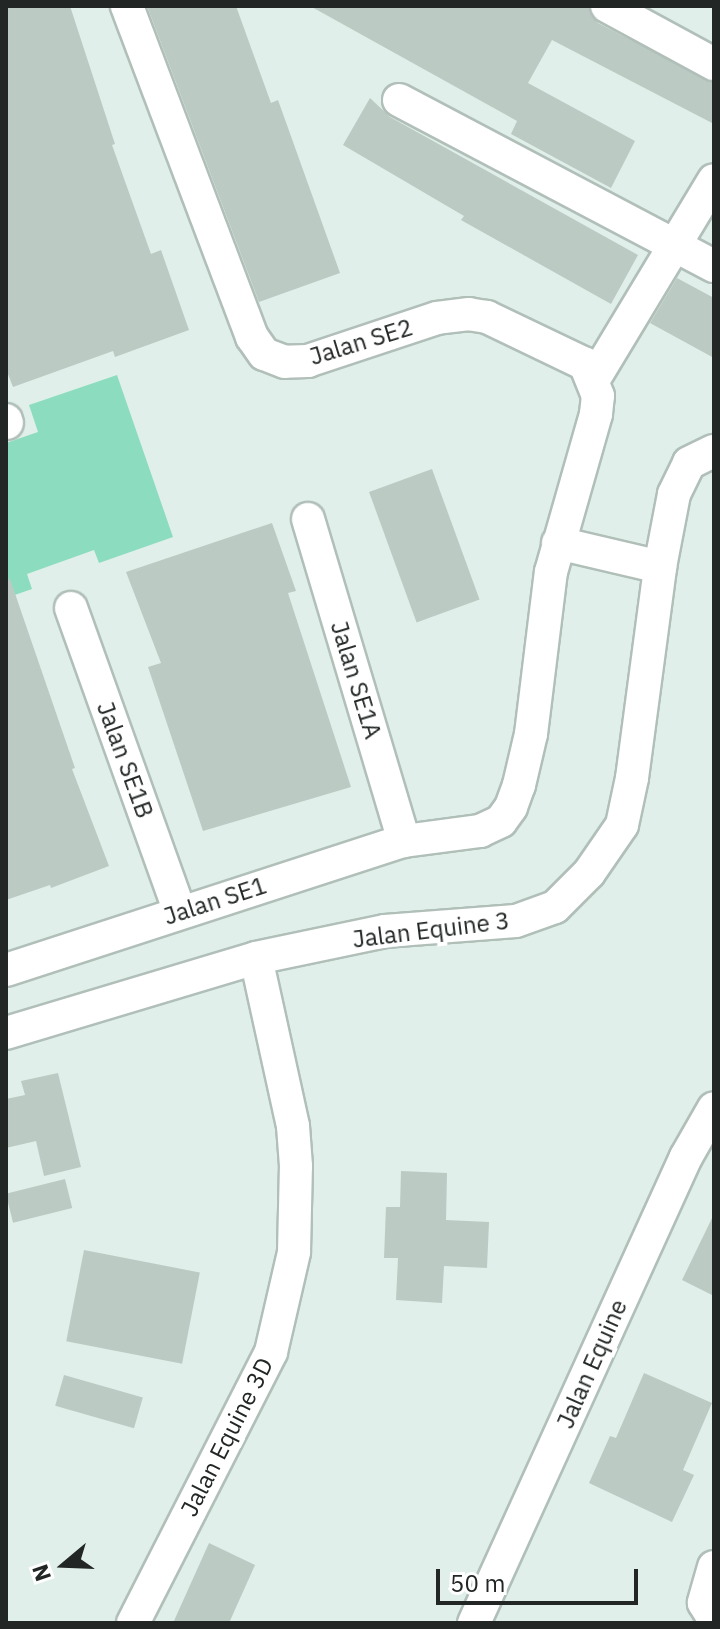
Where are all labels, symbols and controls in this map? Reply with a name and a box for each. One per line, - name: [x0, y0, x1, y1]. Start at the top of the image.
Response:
- street label: Jalan SE2: [306, 313, 416, 371]
- street label: Jalan SE1A: [324, 618, 388, 742]
- street label: Jalan SE1B: [91, 698, 159, 822]
- street label: Jalan SE1: [160, 871, 270, 931]
- street label: Jalan Equine 3: [351, 906, 511, 954]
- street label: Jalan Equine: [551, 1295, 633, 1433]
- street label: Jalan Equine 3D: [175, 1353, 279, 1521]
- north arrow: [24, 1525, 104, 1605]
- scale bar: [440, 1553, 642, 1603]
- text: N: [25, 1561, 57, 1585]
- text: 50 m: [450, 1567, 505, 1599]

